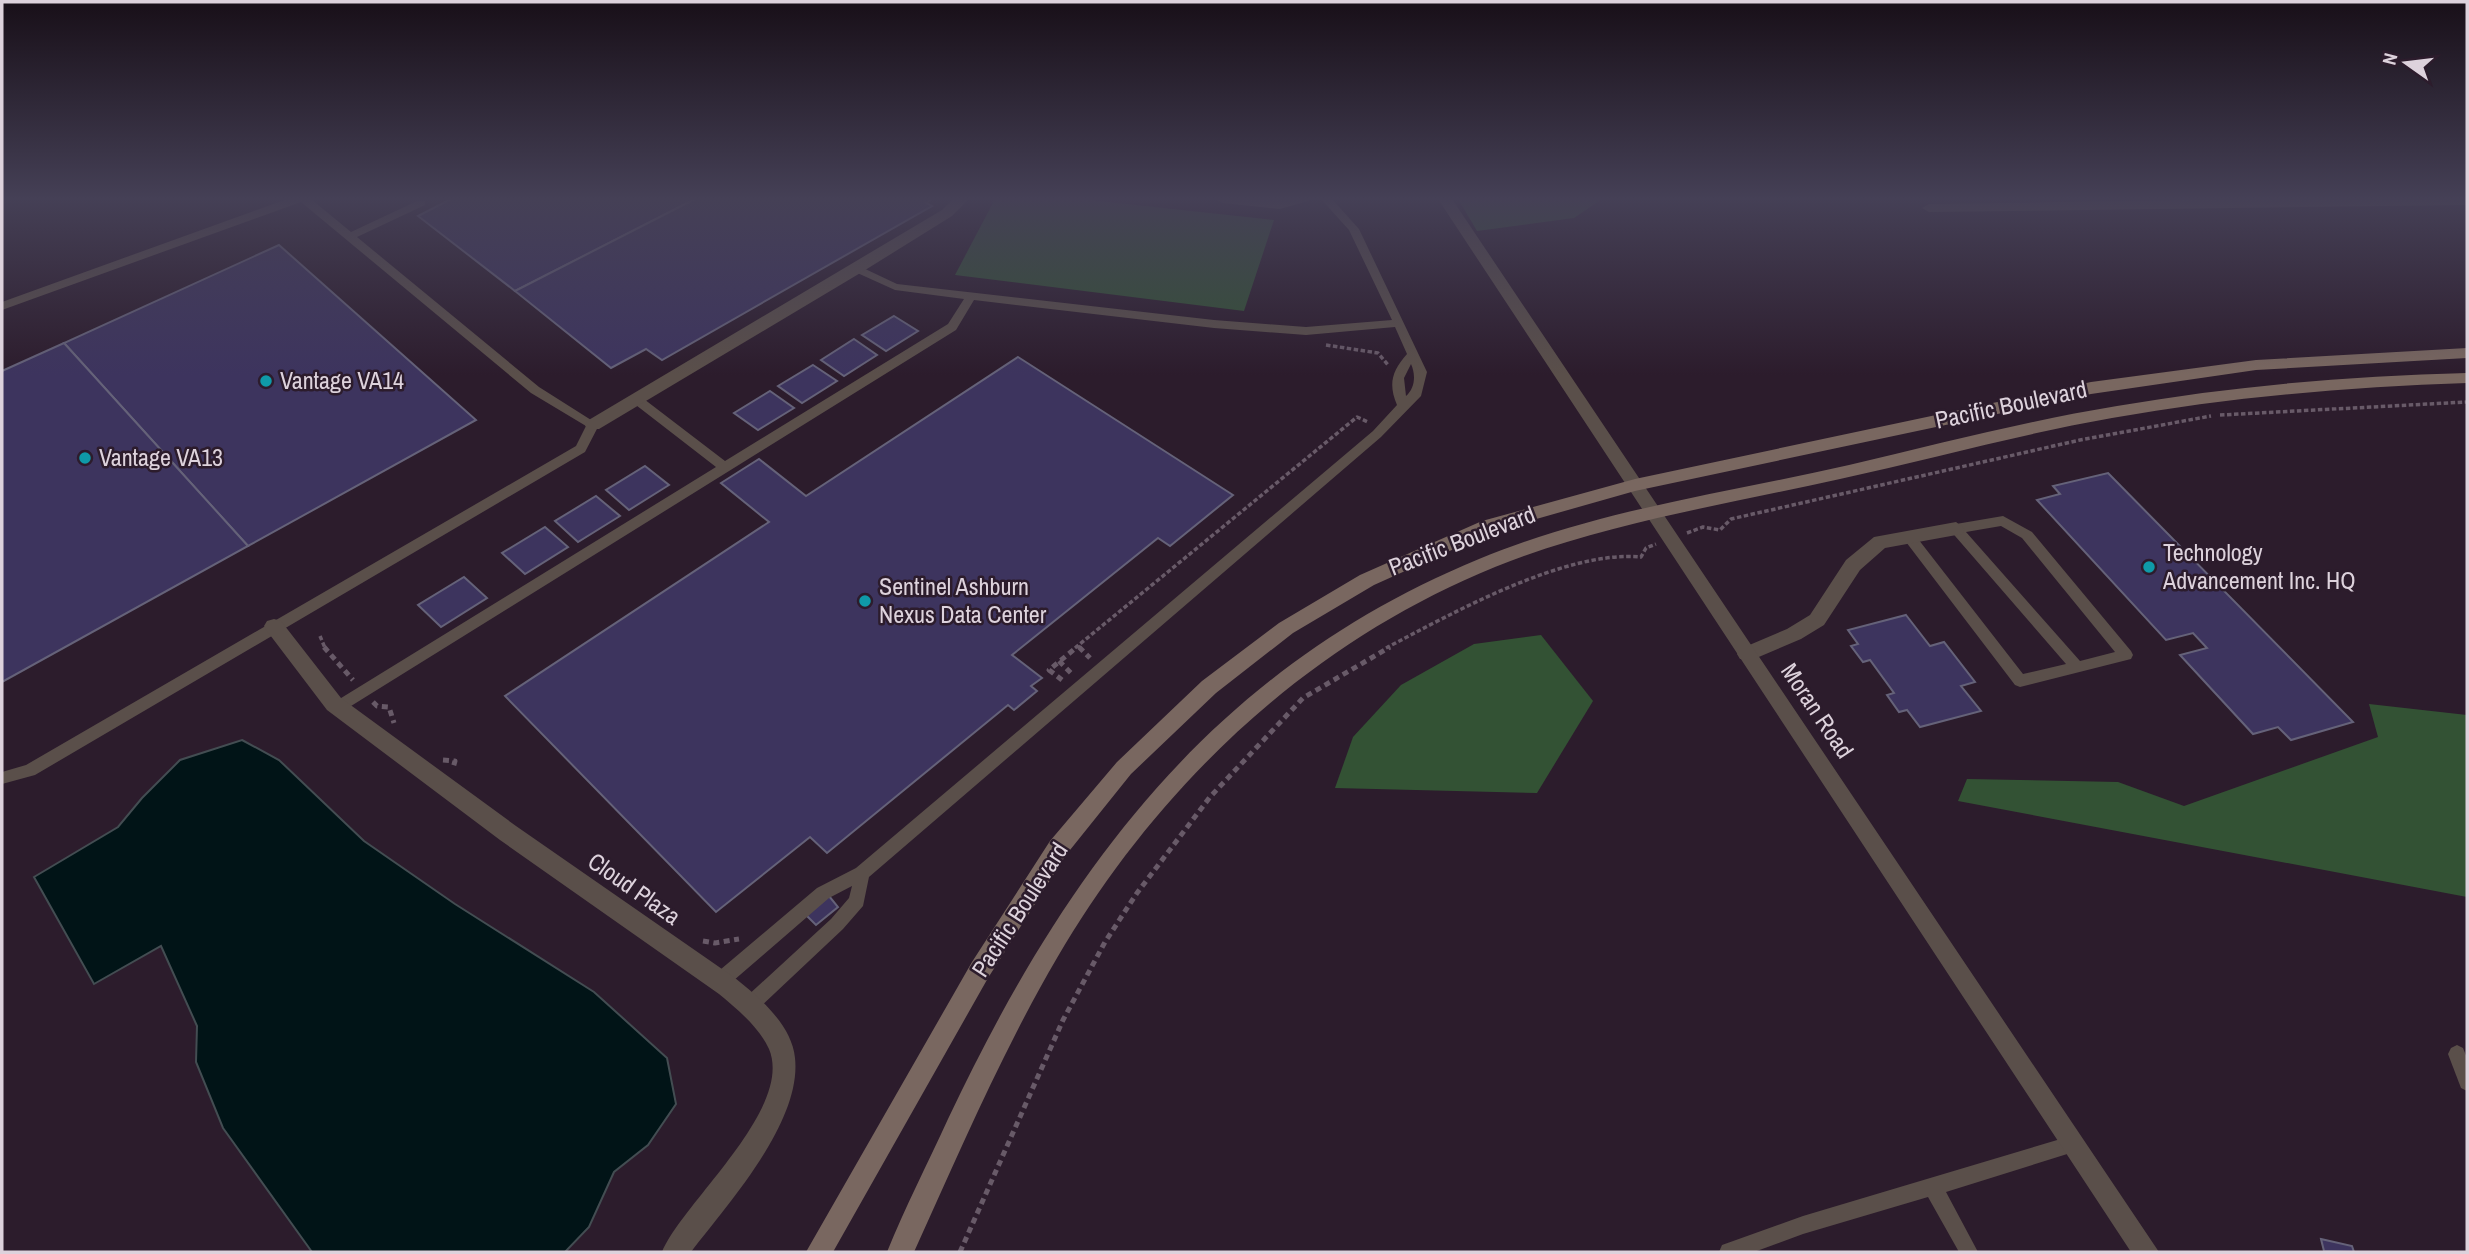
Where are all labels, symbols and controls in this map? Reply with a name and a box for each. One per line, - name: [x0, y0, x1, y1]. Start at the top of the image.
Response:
- north arrow: [2371, 28, 2441, 98]
- text: N: [2376, 50, 2403, 67]
- place label: Vantage VA14: [280, 364, 404, 396]
- street label: Pacific Boulevard: [1932, 372, 2090, 436]
- marker: Vantage VA14: [258, 373, 274, 389]
- place label: Vantage VA13: [99, 441, 223, 473]
- marker: Vantage VA13: [77, 450, 93, 466]
- street label: Pacific Boulevard: [1384, 497, 1539, 583]
- place label: Technology Advancement Inc. HQ: [2162, 536, 2356, 596]
- marker: Technology Advancement Inc. HQ: [2141, 559, 2157, 575]
- place label: Sentinel Ashburn Nexus Data Center: [879, 570, 1047, 630]
- marker: Sentinel Ashburn Nexus Data Center: [857, 593, 873, 609]
- street label: Moran Road: [1774, 657, 1861, 764]
- street label: Pacific Boulevard: [964, 836, 1075, 983]
- street label: Cloud Plaza: [582, 845, 687, 932]

